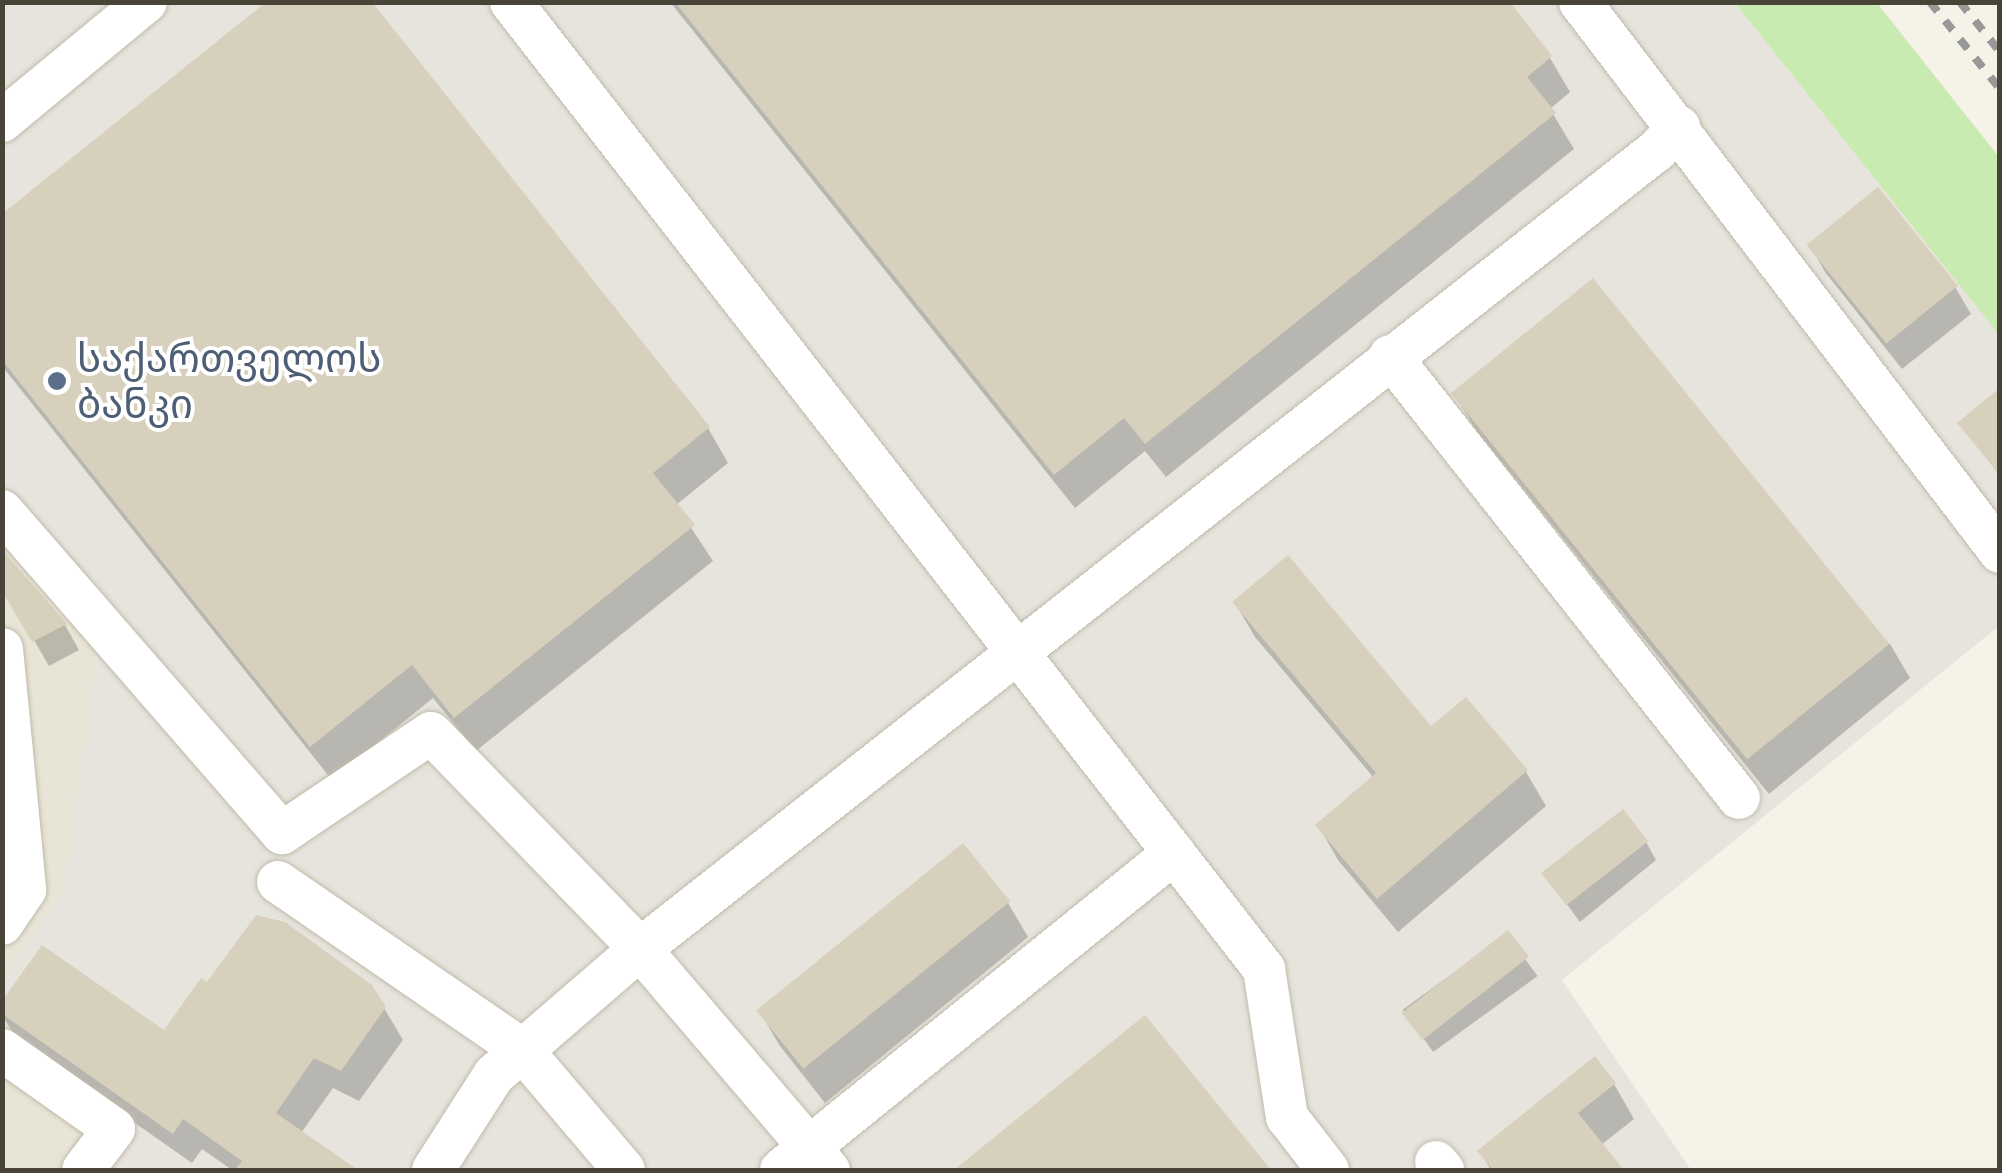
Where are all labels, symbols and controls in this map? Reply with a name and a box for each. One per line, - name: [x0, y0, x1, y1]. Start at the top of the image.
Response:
- place label: საქართველოს ბანკი: [77, 334, 381, 428]
- marker: საქართველოს ბანკი: [46, 370, 68, 392]

